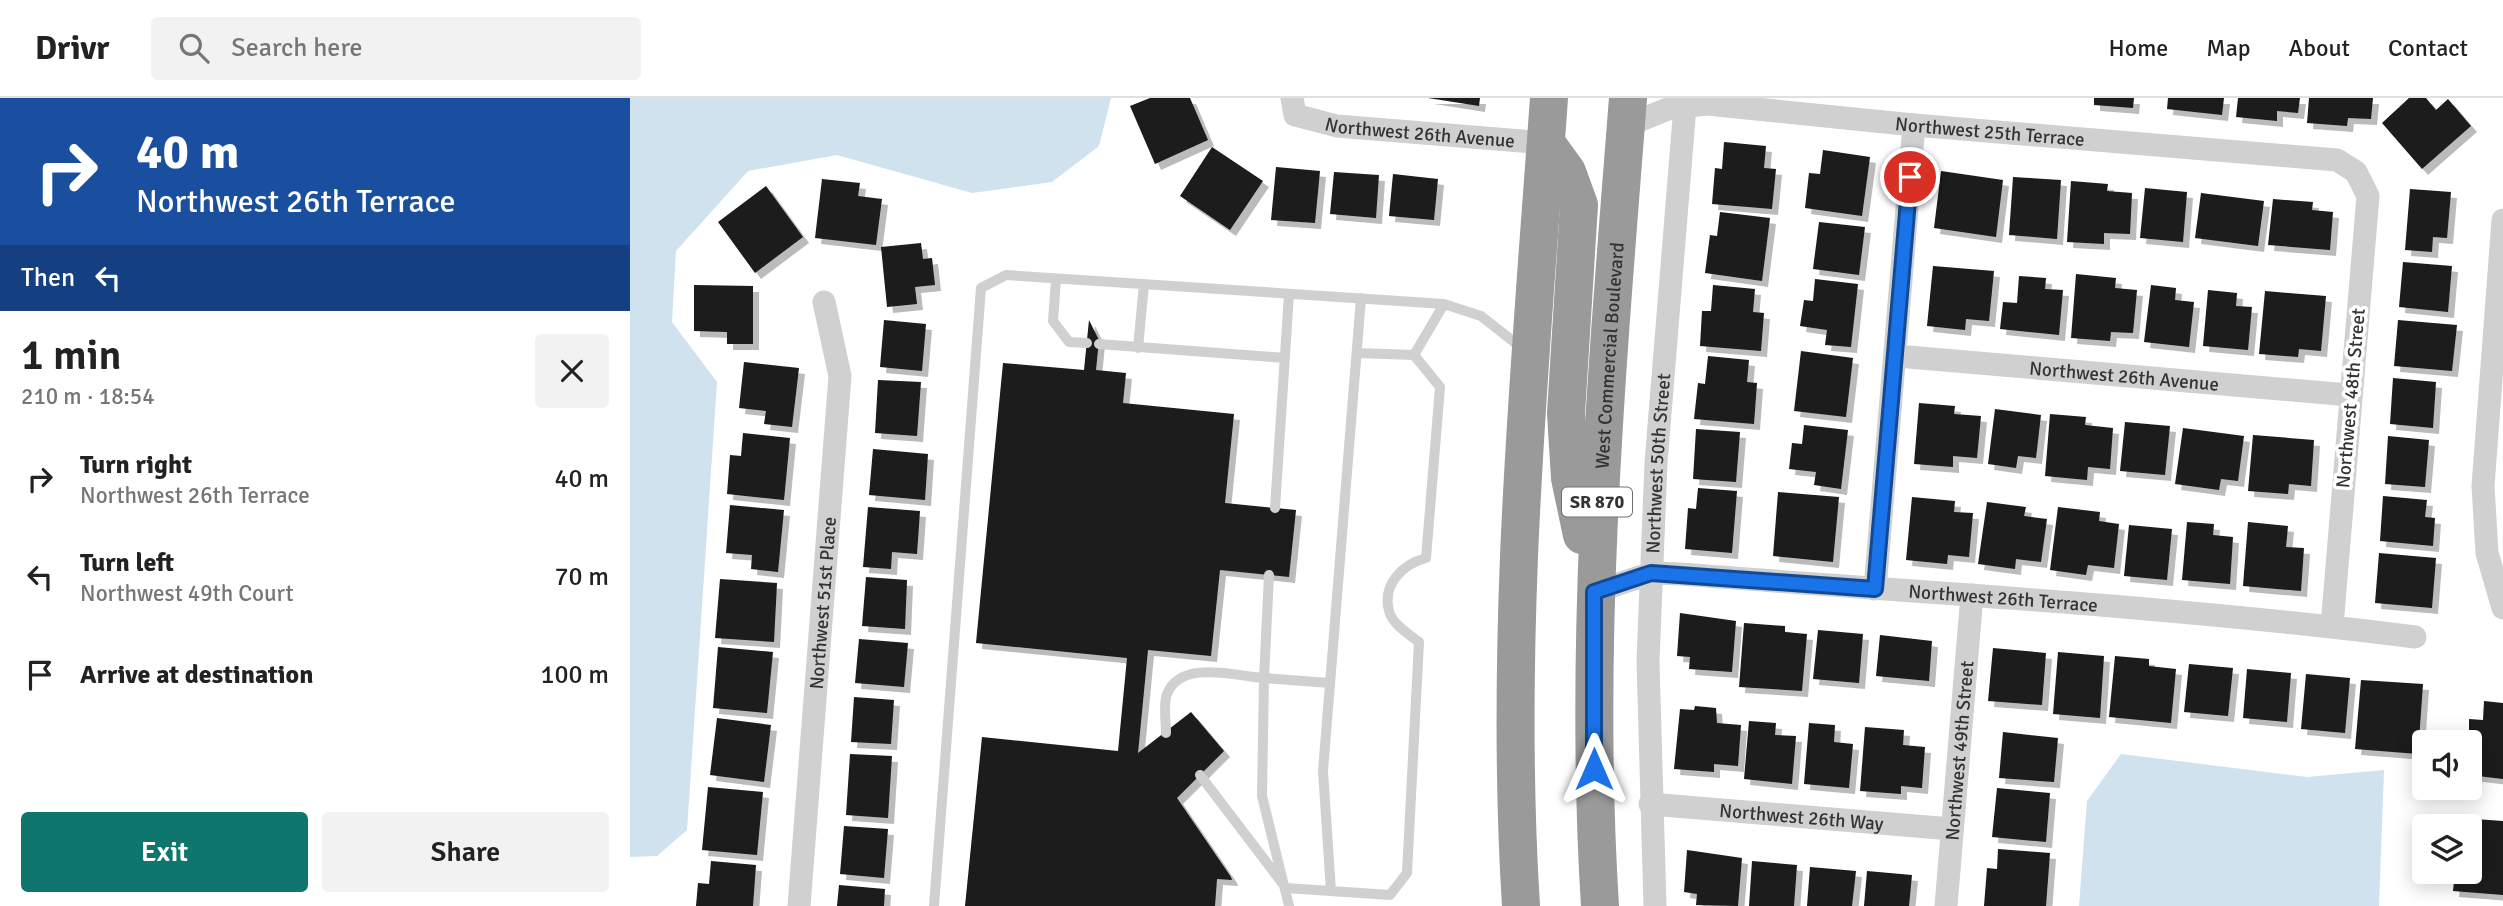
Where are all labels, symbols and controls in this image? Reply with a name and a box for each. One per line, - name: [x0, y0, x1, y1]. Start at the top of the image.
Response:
- search box: [151, 17, 641, 80]
- text: Drivr: [35, 28, 109, 69]
- icon: search: [175, 29, 213, 67]
- text: Search here: [231, 32, 362, 64]
- text: Home: [2108, 33, 2168, 63]
- text: Map: [2206, 33, 2251, 63]
- text: About: [2289, 33, 2350, 63]
- text: Contact: [2388, 33, 2468, 63]
- street label: Northwest 26th Avenue: [1322, 112, 1516, 153]
- street label: Northwest 25th Terrace: [1894, 112, 2085, 152]
- text: 40 m: [136, 122, 239, 182]
- icon: right: [21, 126, 112, 217]
- pin: [1880, 147, 1940, 207]
- icon: arrive: [1891, 158, 1929, 196]
- text: Northwest 26th Terrace: [136, 182, 456, 221]
- street label: West Commercial Boulevard: [1590, 241, 1630, 470]
- icon: left: [89, 259, 127, 297]
- text: Then: [21, 262, 75, 294]
- street label: Northwest 48th Street: [2331, 307, 2371, 489]
- text: 1 min: [21, 330, 122, 381]
- button: close: [535, 334, 609, 408]
- street label: Northwest 26th Avenue: [2028, 356, 2220, 397]
- street label: Northwest 50th Street: [1641, 372, 1676, 554]
- text: 210 m · 18:54: [21, 382, 155, 411]
- text: Turn right: [80, 449, 192, 481]
- icon: right: [21, 460, 59, 498]
- text: 40 m: [554, 463, 609, 495]
- text: Northwest 26th Terrace: [80, 481, 310, 510]
- road number: SR 870: [1562, 488, 1632, 516]
- street label: Northwest 51st Place: [805, 516, 842, 690]
- text: Turn left: [80, 547, 174, 579]
- icon: left: [21, 558, 59, 596]
- text: 70 m: [554, 561, 609, 593]
- text: Northwest 49th Court: [80, 579, 293, 608]
- street label: Northwest 26th Terrace: [1907, 580, 2099, 618]
- icon: arrive: [21, 656, 59, 694]
- text: Arrive at destination: [80, 659, 313, 691]
- text: 100 m: [540, 659, 609, 691]
- street label: Northwest 49th Street: [1941, 659, 1979, 841]
- map controls: [2412, 730, 2482, 884]
- button: sound: [2412, 730, 2482, 800]
- position arrow: [1557, 732, 1631, 806]
- street label: Northwest 26th Way: [1718, 799, 1885, 836]
- button: Exit: [21, 812, 308, 892]
- button: Share: [322, 812, 609, 892]
- button: layers: [2412, 814, 2482, 884]

